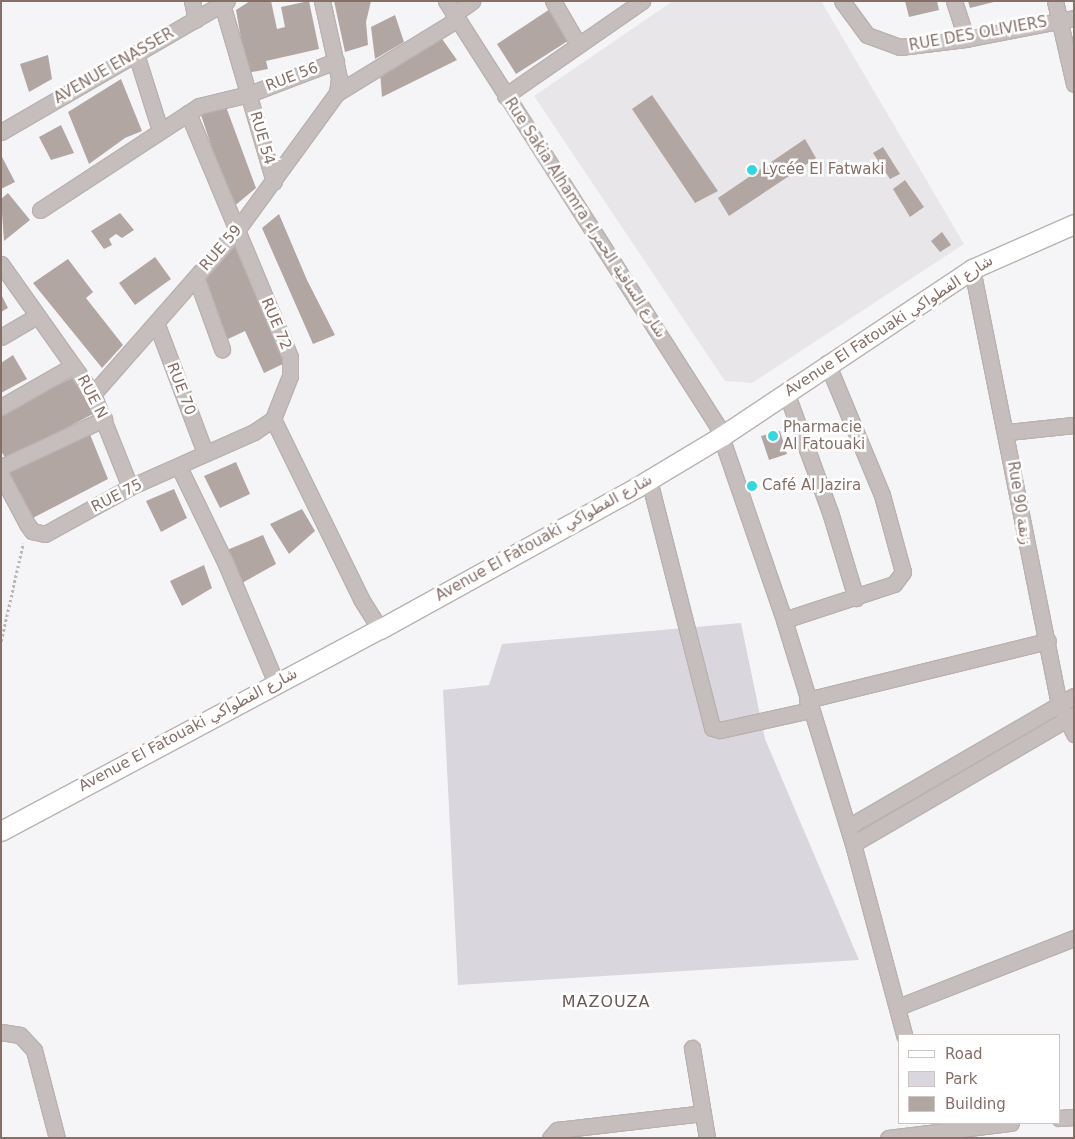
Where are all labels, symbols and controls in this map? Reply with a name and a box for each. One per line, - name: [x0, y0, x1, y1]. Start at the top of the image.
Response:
- street label: RUE DES OLIVIERS: [908, 13, 1048, 55]
- street label: AVENUE ENASSER: [51, 24, 177, 108]
- street label: RUE 56: [263, 59, 321, 95]
- street label: Rue Sakia Alhamra شارع الساقية الحمراء: [501, 95, 669, 341]
- street label: RUE 54: [246, 109, 278, 167]
- place label: Lycée El Fatwaki: [762, 161, 884, 179]
- marker: Lycée El Fatwaki: [746, 164, 758, 176]
- street label: RUE 59: [196, 221, 246, 275]
- street label: Avenue El Fatouaki شارع الفطواكي: [781, 252, 997, 400]
- street label: RUE 72: [257, 295, 295, 353]
- street label: RUE 70: [163, 360, 199, 418]
- street label: RUE N: [73, 372, 111, 422]
- place label: Pharmacie Al Fatouaki: [783, 418, 865, 453]
- marker: Pharmacie Al Fatouaki: [767, 430, 779, 442]
- street label: Rue 90 زنقة: [1004, 460, 1034, 546]
- street label: Avenue El Fatouaki شارع الفطواكي: [432, 471, 656, 605]
- street label: RUE 75: [89, 476, 145, 516]
- place label: Café Al Jazira: [762, 477, 861, 495]
- marker: Café Al Jazira: [746, 480, 758, 492]
- street label: Avenue El Fatouaki شارع الفطواكي: [76, 665, 300, 795]
- district label: MAZOUZA: [561, 992, 651, 1012]
- legend: [898, 1034, 1060, 1124]
- text: Road: [945, 1045, 983, 1063]
- text: Park: [945, 1070, 977, 1088]
- text: Building: [945, 1095, 1006, 1113]

